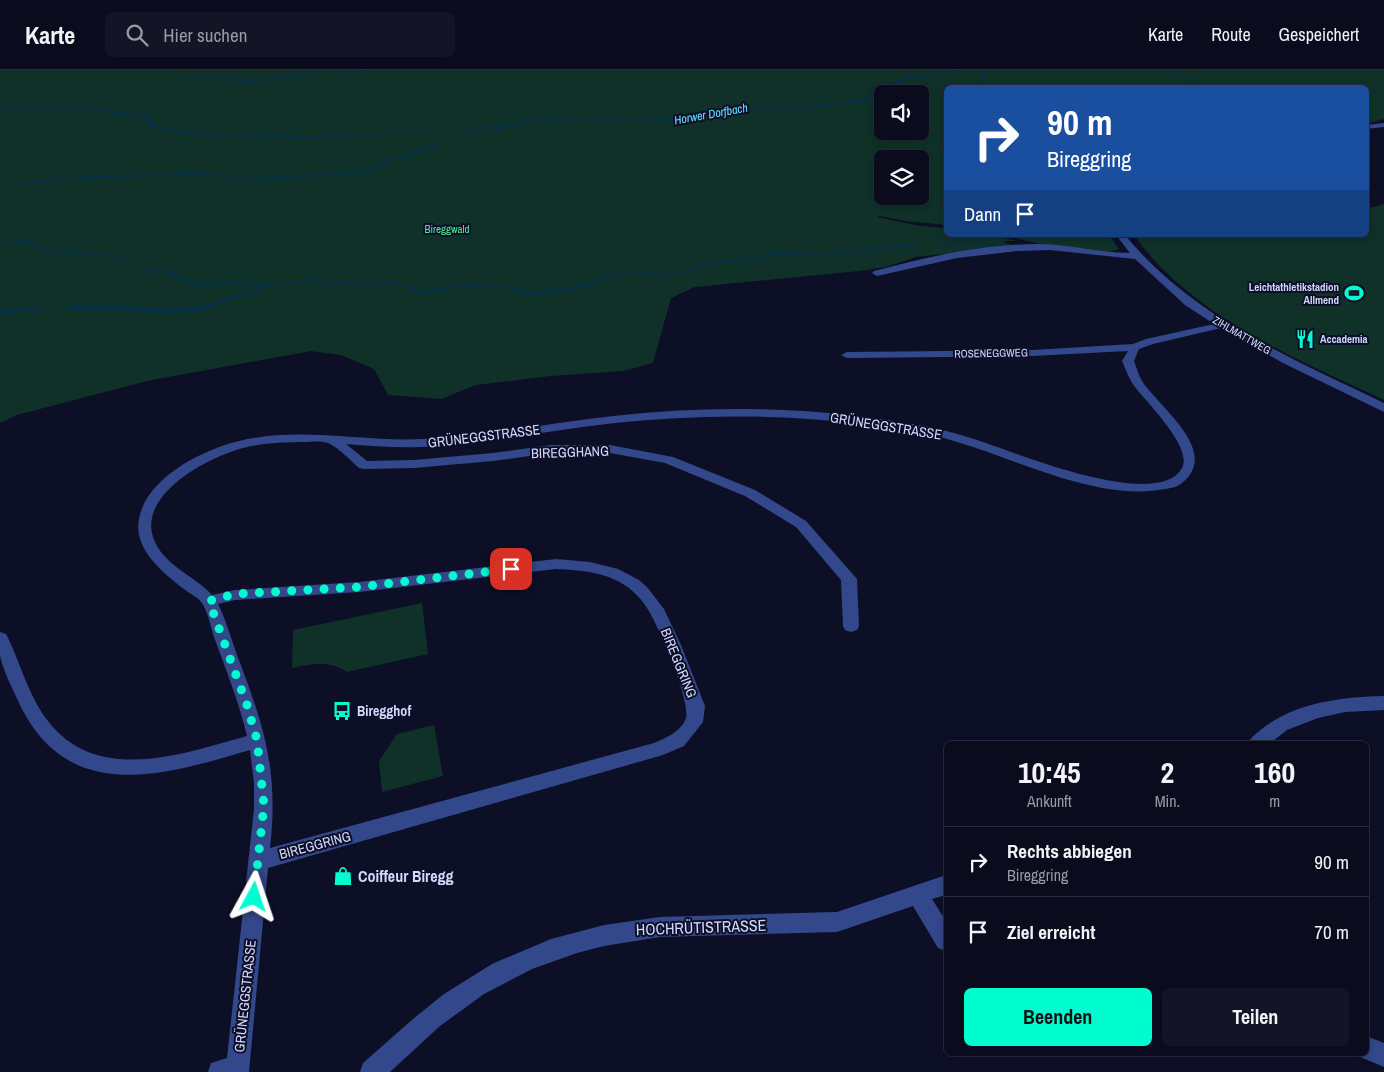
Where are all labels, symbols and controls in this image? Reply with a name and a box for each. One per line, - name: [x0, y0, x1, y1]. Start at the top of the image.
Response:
- search box: [105, 12, 455, 57]
- text: Karte: [25, 19, 75, 51]
- icon: search: [123, 21, 151, 49]
- text: Hier suchen: [163, 22, 247, 48]
- text: Karte: [1148, 22, 1183, 47]
- text: Route: [1211, 22, 1251, 47]
- text: Gespeichert: [1279, 22, 1359, 47]
- map controls: [874, 85, 929, 205]
- button: sound: [874, 85, 929, 140]
- text: 90 m: [1047, 99, 1112, 146]
- water label: Horwer Dorfbach: [673, 100, 749, 128]
- icon: right: [964, 105, 1029, 170]
- text: Bireggring: [1047, 144, 1131, 174]
- button: layers: [874, 150, 929, 205]
- icon: arrive: [1011, 200, 1039, 228]
- text: Dann: [964, 201, 1001, 227]
- park label: Bireggwald: [424, 222, 470, 236]
- place label: Leichtathletikstadion Allmend: [1249, 280, 1339, 307]
- sports icon: Leichtathletikstadion Allmend: [1343, 282, 1365, 304]
- street label: ZIHLMATTWEG: [1210, 313, 1274, 357]
- restaurant icon: Accademia: [1294, 328, 1316, 350]
- place label: Accademia: [1320, 332, 1368, 346]
- street label: ROSENEGGWEG: [954, 345, 1028, 361]
- street label: GRÜNEGGSTRASSE: [829, 408, 943, 444]
- street label: GRÜNEGGSTRASSE: [427, 420, 541, 452]
- street label: BIREGGHANG: [531, 442, 609, 462]
- pin: [490, 548, 532, 590]
- icon: arrive: [497, 555, 525, 583]
- street label: BIREGGRING: [657, 626, 701, 700]
- bus stop icon: Biregghof: [331, 700, 353, 722]
- place label: Biregghof: [357, 702, 411, 720]
- text: 10:45: [1018, 752, 1081, 792]
- text: 2: [1161, 752, 1174, 792]
- text: 160: [1254, 752, 1295, 792]
- text: Ankunft: [1027, 790, 1072, 812]
- text: Min.: [1155, 790, 1180, 812]
- text: m: [1269, 790, 1280, 812]
- street label: BIREGGRING: [277, 827, 353, 863]
- text: Rechts abbiegen: [1007, 838, 1132, 864]
- icon: right: [964, 848, 992, 876]
- text: 90 m: [1314, 849, 1349, 875]
- text: Bireggring: [1007, 864, 1068, 886]
- shop icon: Coiffeur Biregg: [332, 865, 354, 887]
- place label: Coiffeur Biregg: [358, 865, 454, 887]
- position arrow: [227, 870, 279, 922]
- street label: HOCHRÜTISTRASSE: [635, 914, 767, 940]
- icon: arrive: [964, 918, 992, 946]
- text: Ziel erreicht: [1007, 919, 1095, 945]
- text: 70 m: [1314, 919, 1349, 945]
- street label: GRÜNEGGSTRASSE: [230, 939, 260, 1053]
- button: Beenden: [964, 988, 1152, 1046]
- button: Teilen: [1162, 988, 1349, 1046]

